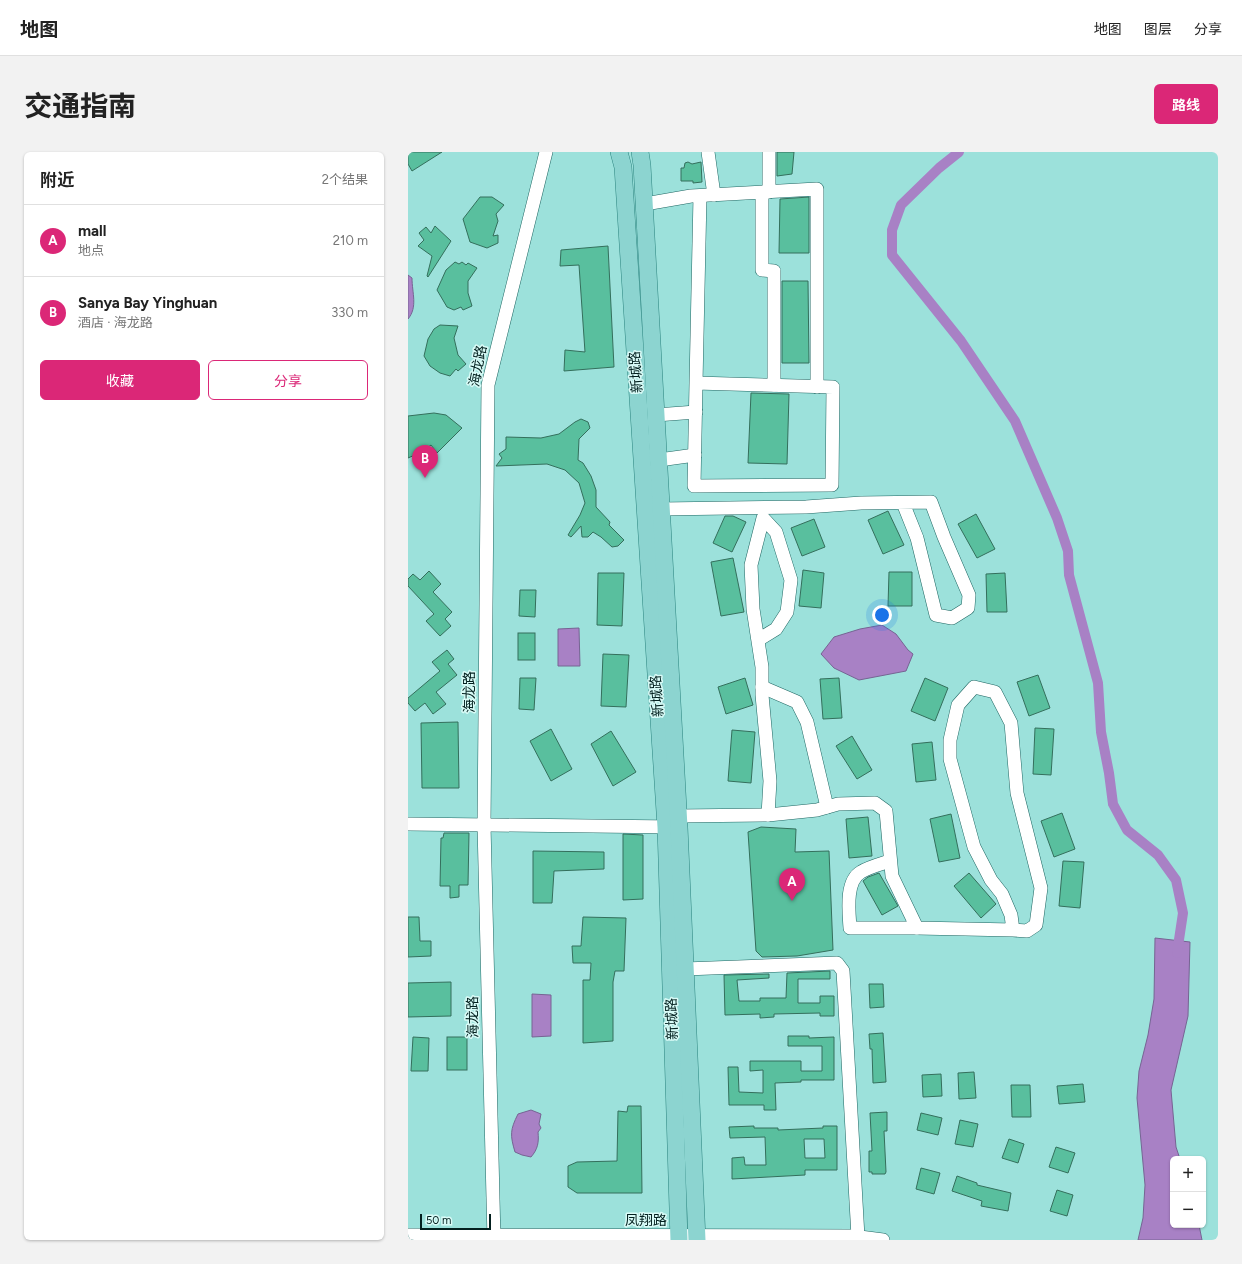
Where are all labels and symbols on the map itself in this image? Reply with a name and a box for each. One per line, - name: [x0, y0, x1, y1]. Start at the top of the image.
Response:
- street label: 海龙路: [466, 344, 490, 388]
- street label: 新城路: [626, 350, 646, 394]
- pin: B: [412, 445, 438, 478]
- your location: [872, 605, 892, 625]
- street label: 海龙路: [461, 671, 478, 713]
- street label: 新城路: [647, 674, 667, 718]
- pin: A: [779, 868, 805, 901]
- street label: 海龙路: [464, 996, 482, 1038]
- street label: 新城路: [663, 998, 681, 1040]
- scale bar: [420, 1212, 491, 1231]
- street label: 凤翔路: [625, 1212, 667, 1229]

